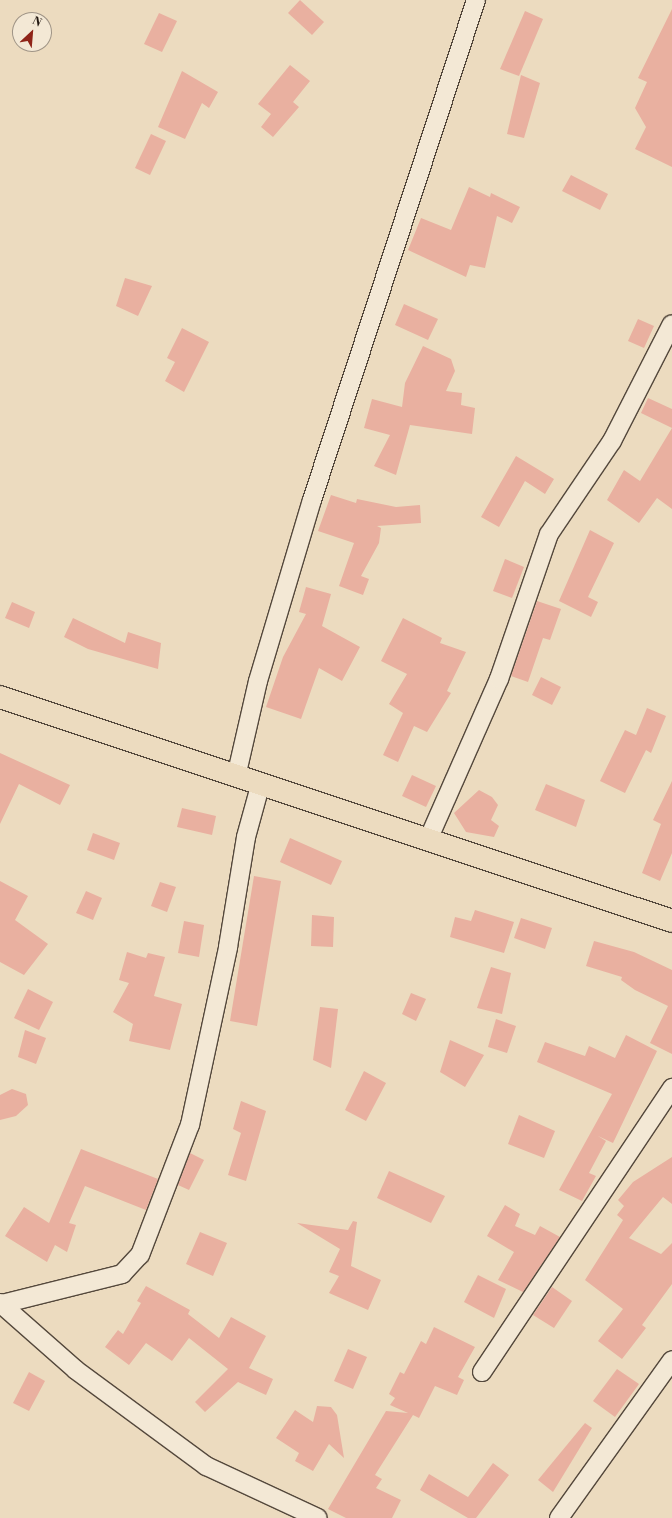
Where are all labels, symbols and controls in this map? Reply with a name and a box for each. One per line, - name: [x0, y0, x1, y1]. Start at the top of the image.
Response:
- north arrow: [12, 12, 52, 52]
- text: N: [30, 14, 44, 30]

